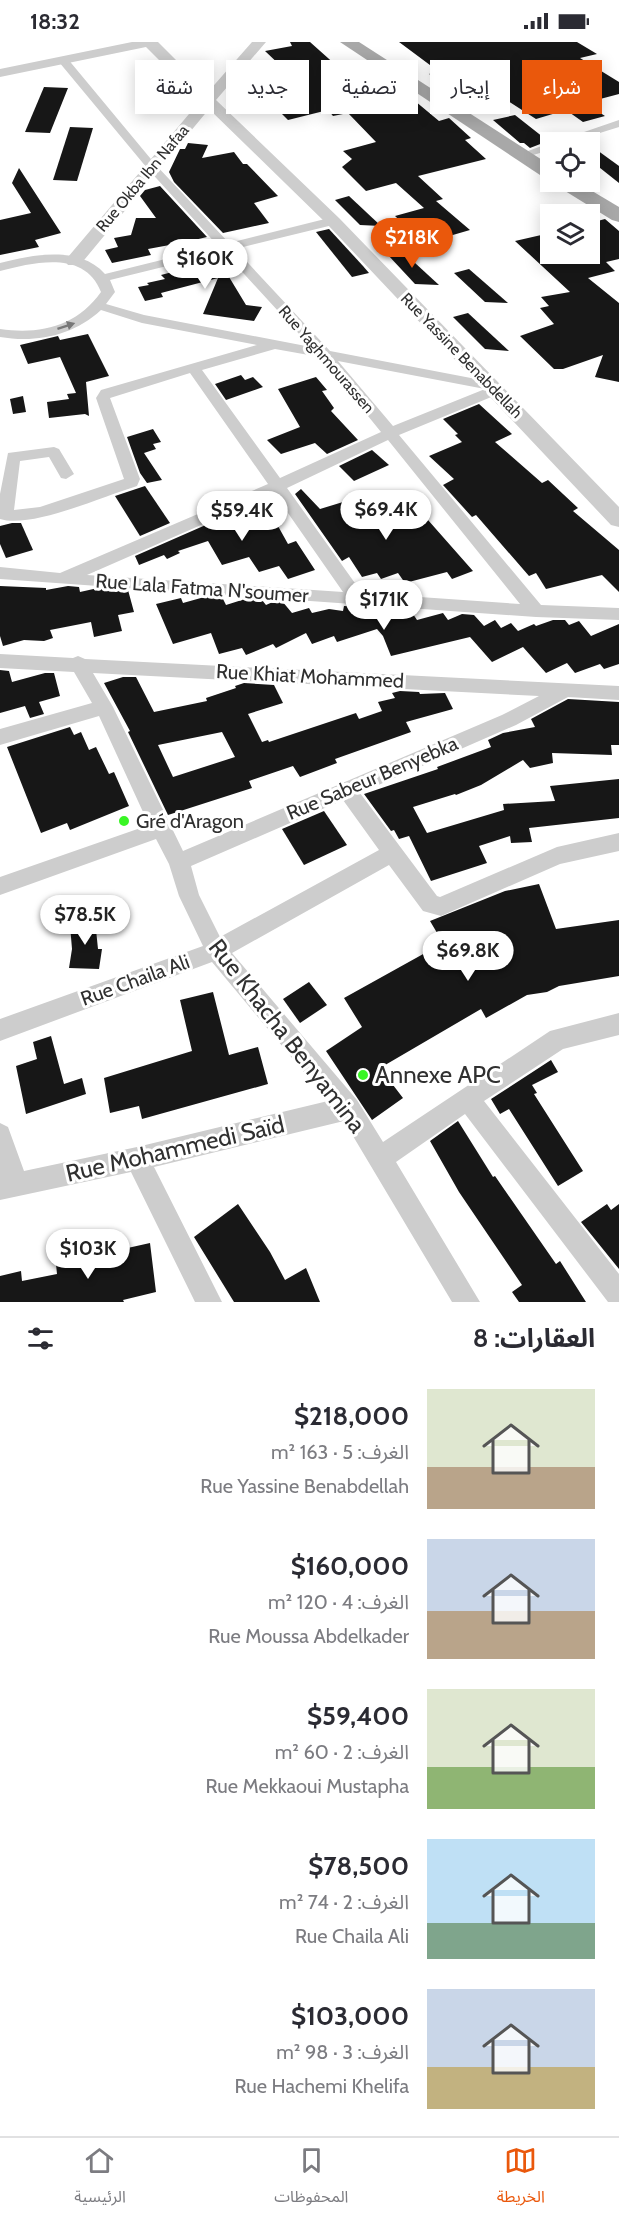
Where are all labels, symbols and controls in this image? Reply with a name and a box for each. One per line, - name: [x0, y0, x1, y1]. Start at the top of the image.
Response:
- text: 18:32: [30, 8, 80, 35]
- chip: شقة: [135, 60, 214, 114]
- chip: جديد: [226, 60, 309, 114]
- chip: تصفية: [321, 60, 418, 114]
- chip: إيجار: [430, 60, 510, 114]
- chip: شراء: [522, 60, 602, 114]
- street label: Rue Okba Ibn Nafaa: [92, 121, 193, 236]
- map controls: [540, 132, 600, 264]
- button: locate: [540, 132, 600, 192]
- button: layers: [540, 204, 600, 264]
- pin: $218K: [370, 218, 454, 269]
- text: $218K: [385, 225, 439, 249]
- pin: $160K: [163, 239, 247, 290]
- text: $160K: [177, 246, 233, 270]
- street label: Rue Yassine Benabdellah: [397, 289, 526, 422]
- street label: Rue Yaghmourassen: [275, 302, 378, 417]
- one-way arrow: [57, 321, 75, 331]
- pin: $69.4K: [337, 490, 435, 541]
- pin: $59.4K: [193, 491, 291, 542]
- text: $69.4K: [354, 497, 418, 521]
- text: $59.4K: [211, 498, 273, 522]
- street label: Rue Lala Fatma N'soumer: [95, 569, 310, 607]
- pin: $171K: [342, 580, 426, 631]
- text: $171K: [359, 587, 409, 611]
- street label: Rue Khiat Mohammed: [216, 659, 404, 693]
- street label: Rue Sabeur Benyebka: [283, 731, 462, 825]
- place label: Gré d'Aragon: [136, 809, 244, 833]
- marker: Gré d'Aragon: [117, 814, 131, 828]
- pin: $78.5K: [36, 895, 134, 946]
- text: $78.5K: [54, 902, 116, 926]
- pin: $69.8K: [419, 931, 517, 982]
- street label: Rue Khacha Benyamina: [203, 933, 372, 1139]
- text: $69.8K: [437, 938, 499, 962]
- street label: Rue Chaila Ali: [77, 949, 193, 1011]
- place label: Annexe APC: [375, 1060, 501, 1089]
- marker: Annexe APC: [356, 1068, 370, 1082]
- street label: Rue Mohammedi Saïd: [63, 1109, 287, 1188]
- pin: $103K: [46, 1229, 130, 1280]
- text: $103K: [60, 1236, 116, 1260]
- icon: filters: [24, 1322, 57, 1355]
- text: العقارات: 8: [473, 1322, 595, 1354]
- text: $218,000: [294, 1400, 409, 1432]
- icon: home: [475, 1413, 547, 1485]
- text: الغرف: 5 · 163 m²: [271, 1440, 409, 1464]
- text: Rue Yassine Benabdellah: [200, 1474, 409, 1498]
- text: $160,000: [291, 1550, 409, 1582]
- icon: home: [475, 1563, 547, 1635]
- text: الغرف: 4 · 120 m²: [268, 1590, 409, 1614]
- text: Rue Moussa Abdelkader: [208, 1624, 409, 1648]
- text: $59,400: [307, 1700, 409, 1732]
- icon: home: [475, 1713, 547, 1785]
- text: الغرف: 2 · 60 m²: [275, 1740, 409, 1764]
- text: Rue Mekkaoui Mustapha: [205, 1774, 409, 1798]
- text: $78,500: [308, 1850, 409, 1882]
- icon: home: [475, 1863, 547, 1935]
- text: الغرف: 2 · 74 m²: [279, 1890, 409, 1914]
- text: Rue Chaila Ali: [295, 1924, 409, 1948]
- text: $103,000: [291, 2000, 409, 2032]
- icon: home: [475, 2013, 547, 2085]
- text: الغرف: 3 · 98 m²: [276, 2040, 409, 2064]
- text: Rue Hachemi Khelifa: [235, 2074, 409, 2098]
- tab: الرئيسية: [74, 2144, 126, 2214]
- tab: المحفوظات: [274, 2144, 348, 2214]
- tab: الخريطة: [497, 2144, 545, 2214]

